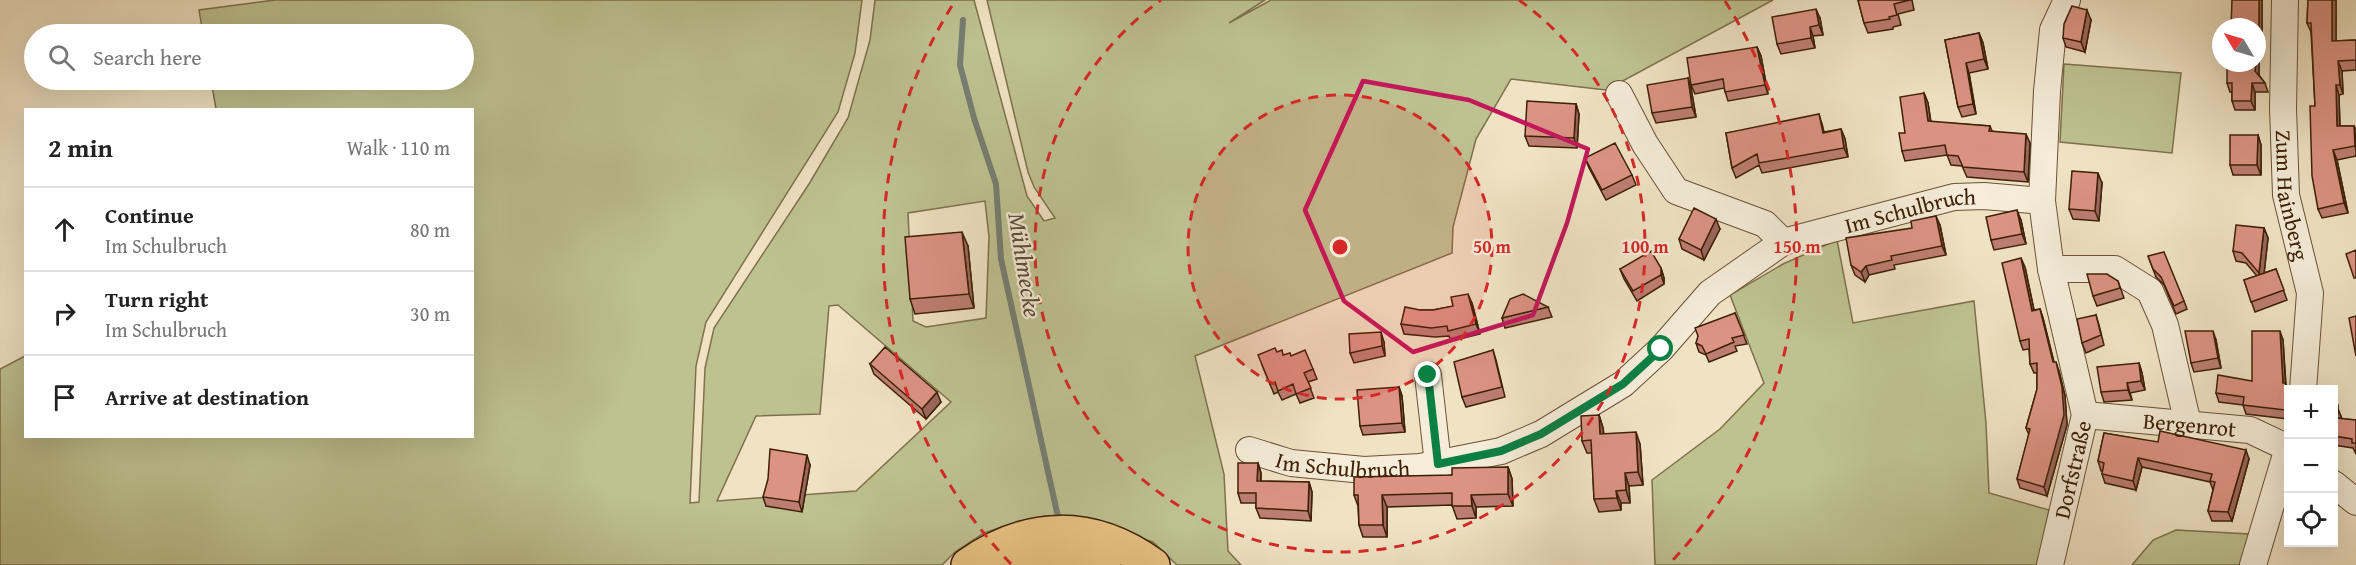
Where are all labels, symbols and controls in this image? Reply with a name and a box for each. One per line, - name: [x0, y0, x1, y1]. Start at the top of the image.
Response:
- north arrow: [2212, 18, 2266, 72]
- search box: [24, 24, 474, 90]
- icon: search: [45, 41, 78, 74]
- text: Search here: [93, 41, 202, 73]
- text: 2 min: [48, 128, 113, 167]
- street label: Zum Hainberg: [2268, 130, 2317, 264]
- text: Walk · 110 m: [347, 133, 450, 162]
- street label: Im Schulbruch: [1841, 180, 1977, 241]
- text: Continue: [105, 199, 194, 231]
- water label: Mühlmecke: [999, 210, 1051, 320]
- icon: ahead: [48, 213, 81, 246]
- text: 80 m: [410, 215, 450, 244]
- text: Im Schulbruch: [105, 231, 227, 260]
- text: 50 m: [1473, 233, 1512, 260]
- text: 100 m: [1621, 233, 1669, 260]
- text: 150 m: [1773, 233, 1821, 260]
- centre of rings: [1330, 237, 1350, 257]
- text: Turn right: [105, 283, 208, 315]
- icon: right: [48, 297, 81, 330]
- text: 30 m: [410, 299, 450, 328]
- text: Im Schulbruch: [105, 315, 227, 344]
- route start: [1647, 335, 1673, 361]
- route end: [1414, 361, 1440, 387]
- icon: arrive: [48, 381, 81, 414]
- text: Arrive at destination: [105, 381, 309, 413]
- map controls: [2284, 385, 2338, 547]
- button: +: [2284, 385, 2338, 439]
- street label: Bergenrot: [2142, 404, 2238, 445]
- street label: Dorfstraße: [2045, 417, 2099, 522]
- button: −: [2284, 439, 2338, 493]
- street label: Im Schulbruch: [1272, 443, 1411, 486]
- button: locate: [2284, 493, 2338, 547]

